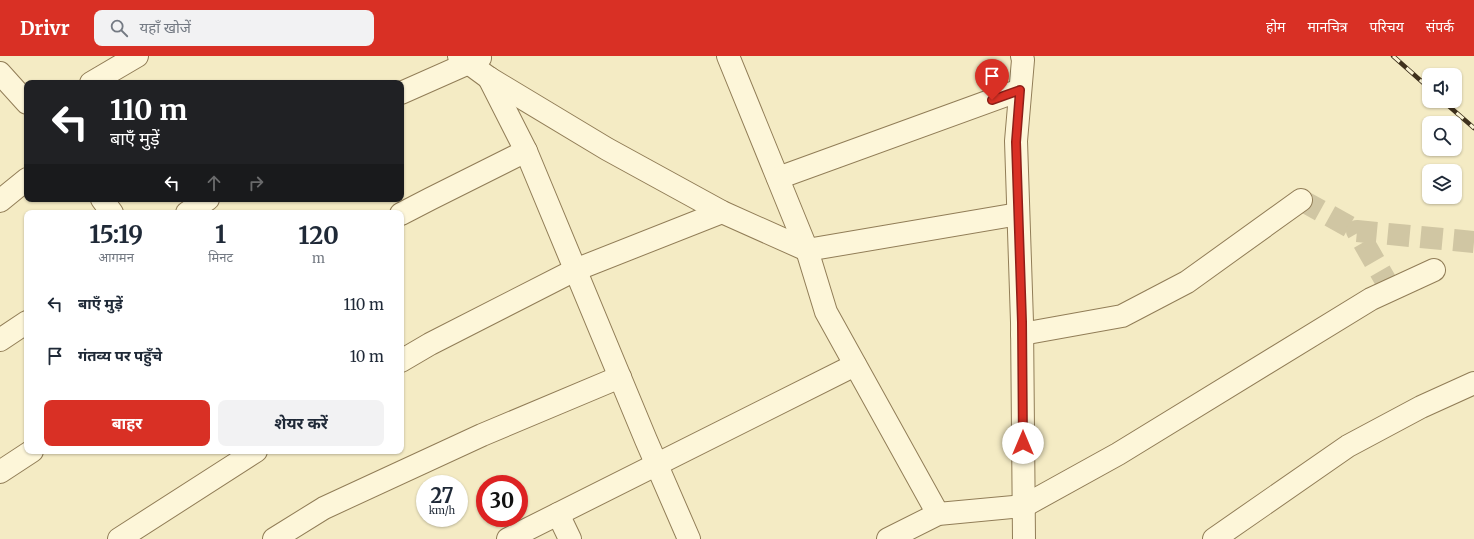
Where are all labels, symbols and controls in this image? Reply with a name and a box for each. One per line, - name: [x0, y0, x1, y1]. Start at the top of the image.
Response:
- search box: [94, 10, 374, 46]
- text: Drivr: [20, 16, 70, 40]
- icon: search: [108, 17, 130, 39]
- text: यहाँ खोजें: [140, 18, 191, 37]
- text: होम: [1266, 18, 1285, 36]
- text: मानचित्र: [1307, 18, 1348, 36]
- text: परिचय: [1370, 18, 1404, 36]
- text: संपर्क: [1426, 18, 1454, 36]
- pin: [975, 59, 1009, 100]
- icon: arrive: [981, 65, 1003, 87]
- map controls: [1422, 68, 1462, 204]
- button: sound: [1422, 68, 1462, 108]
- text: 110 m: [110, 92, 187, 128]
- icon: left: [44, 96, 96, 148]
- button: search: [1422, 116, 1462, 156]
- text: बाएँ मुड़ें: [110, 127, 160, 150]
- button: layers: [1422, 164, 1462, 204]
- icon: left: [161, 172, 183, 194]
- icon: ahead: [203, 172, 225, 194]
- icon: right: [245, 172, 267, 194]
- text: 15:19: [89, 219, 143, 250]
- text: 1: [215, 219, 226, 250]
- text: 120: [298, 220, 339, 251]
- text: आगमन: [98, 249, 134, 266]
- text: मिनट: [208, 249, 233, 266]
- text: m: [312, 250, 325, 267]
- icon: left: [44, 293, 66, 315]
- text: बाएँ मुड़ें: [78, 294, 123, 313]
- text: 110 m: [343, 295, 384, 314]
- icon: arrive: [44, 345, 66, 367]
- text: गंतव्य पर पहुँचे: [78, 346, 162, 365]
- text: 10 m: [350, 347, 384, 366]
- button: बाहर: [44, 400, 210, 446]
- button: शेयर करें: [218, 400, 384, 446]
- position arrow: [1002, 422, 1044, 464]
- speed limit sign: 30: [476, 475, 528, 527]
- text: 27: [430, 483, 454, 508]
- text: km/h: [429, 504, 455, 517]

